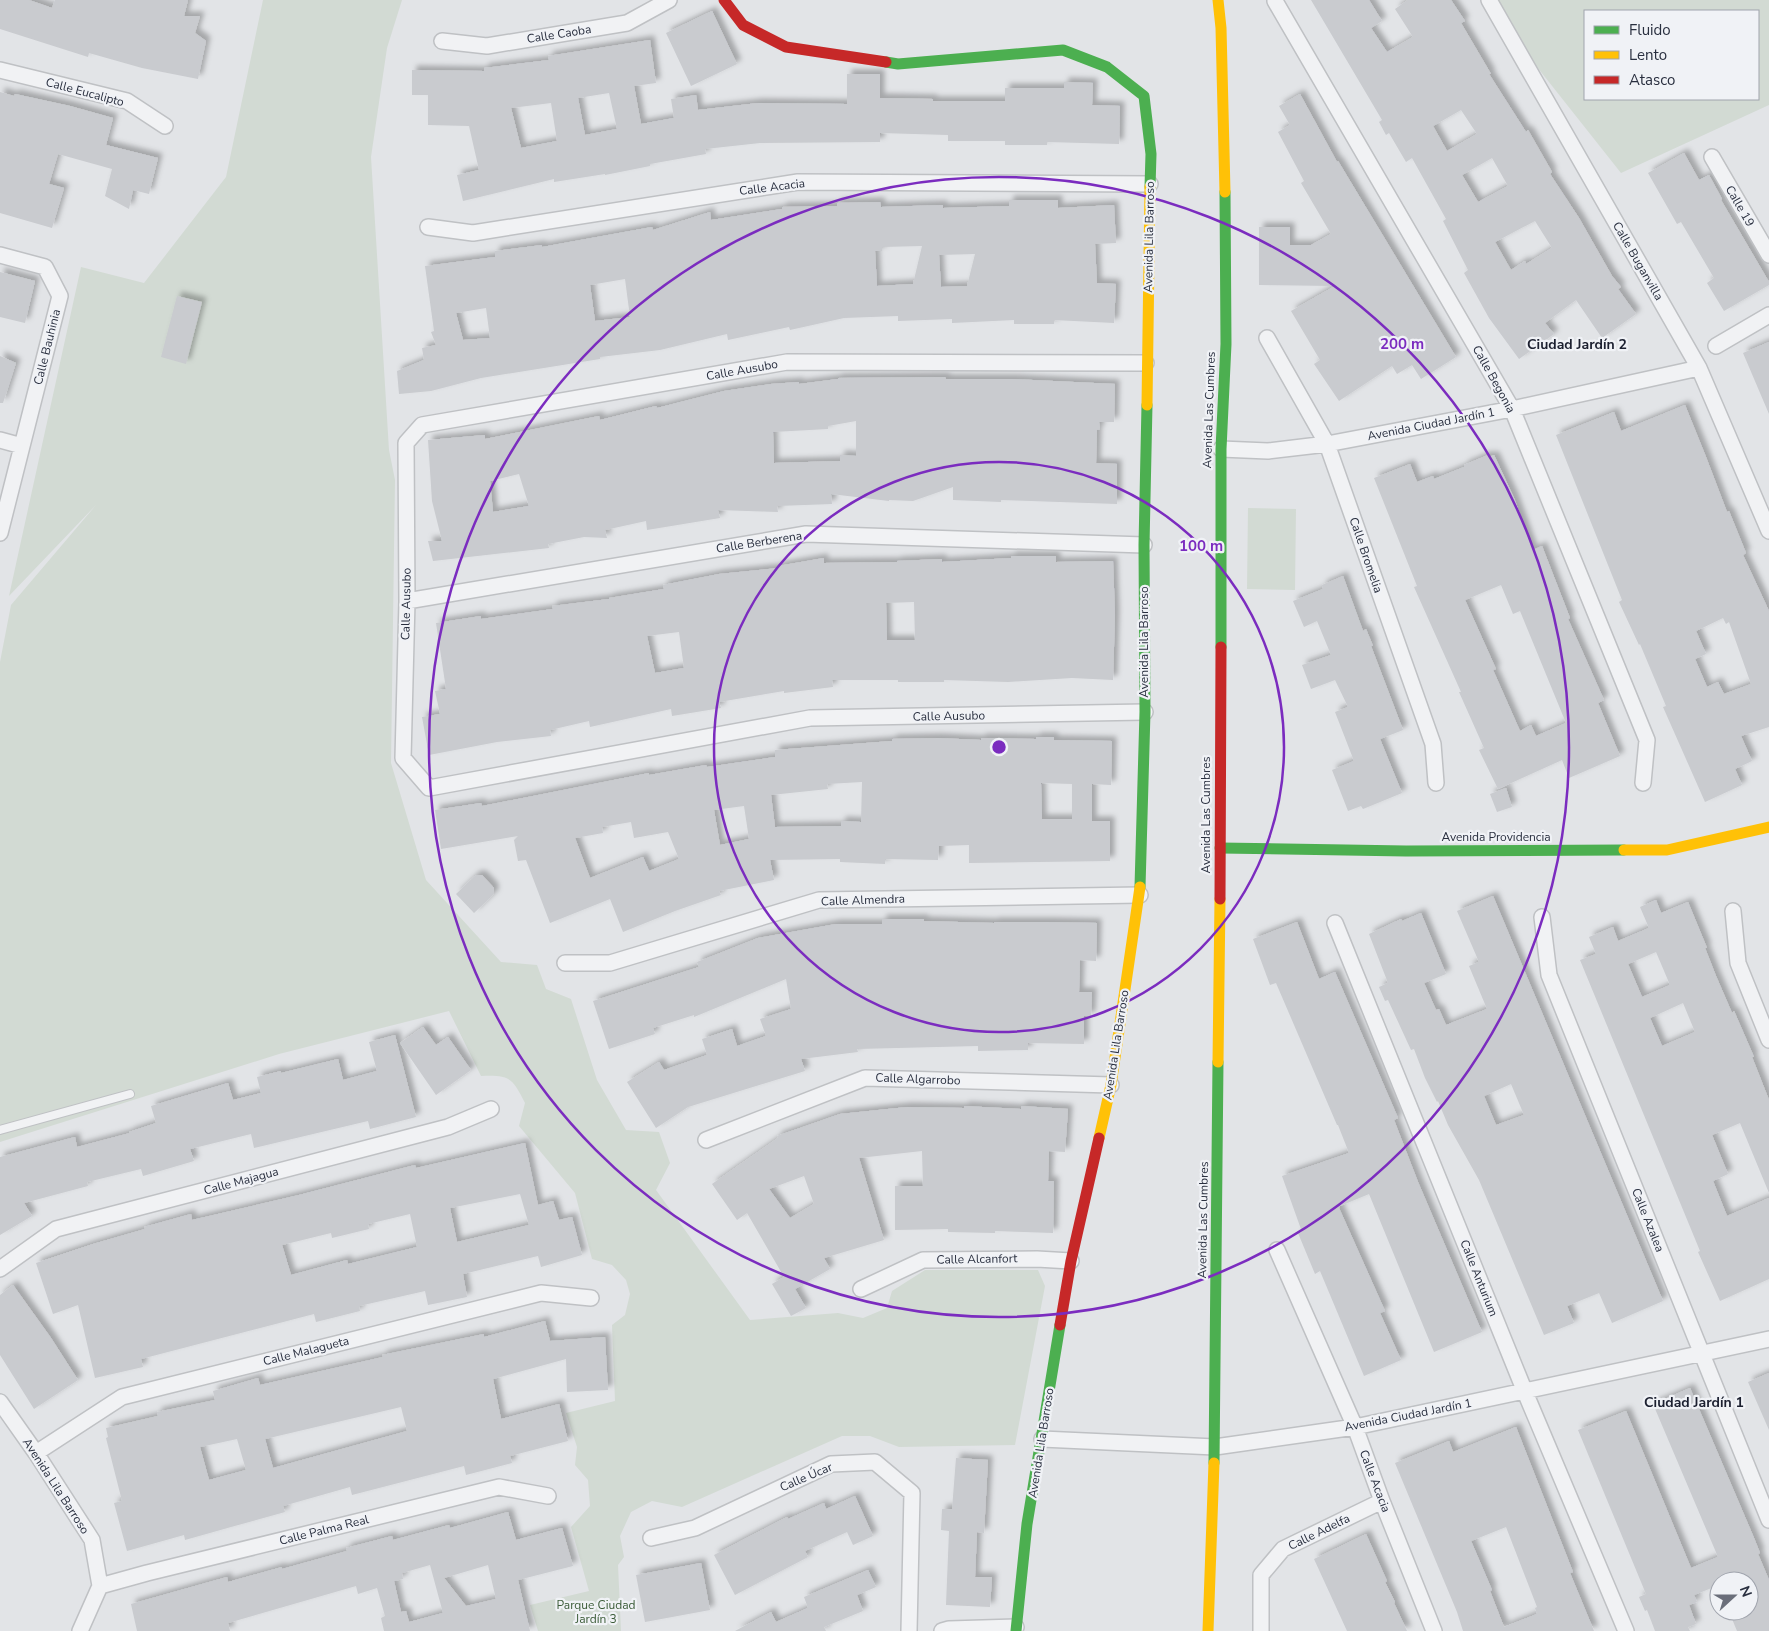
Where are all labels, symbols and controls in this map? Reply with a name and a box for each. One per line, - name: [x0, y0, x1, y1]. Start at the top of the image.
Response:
- legend: [1584, 10, 1759, 100]
- text: Fluido: [1629, 20, 1671, 40]
- street label: Calle Caoba: [526, 21, 592, 47]
- text: Lento: [1629, 45, 1667, 65]
- text: Atasco: [1629, 70, 1675, 90]
- street label: Calle Eucalipto: [44, 74, 126, 110]
- street label: Calle Acacia: [738, 175, 806, 199]
- street label: Avenida Lila Barroso: [1140, 181, 1158, 293]
- street label: Calle 19: [1722, 182, 1758, 230]
- street label: Calle Buganvilla: [1609, 219, 1667, 303]
- street label: Calle Bauhinia: [30, 307, 64, 387]
- text: 200 m: [1380, 334, 1424, 354]
- district label: Ciudad Jardín 2: [1527, 335, 1627, 354]
- street label: Calle Begonia: [1469, 342, 1519, 416]
- street label: Avenida Las Cumbres: [1199, 351, 1219, 469]
- street label: Calle Ausubo: [705, 356, 779, 384]
- street label: Avenida Ciudad Jardín 1: [1366, 404, 1496, 444]
- street label: Calle Bromelia: [1346, 515, 1386, 595]
- street label: Calle Berberena: [715, 527, 803, 557]
- text: 100 m: [1179, 536, 1223, 556]
- street label: Calle Ausubo: [397, 567, 415, 640]
- street label: Avenida Lila Barroso: [1136, 586, 1152, 698]
- street label: Calle Ausubo: [913, 707, 986, 725]
- centre of rings: [990, 738, 1008, 756]
- street label: Avenida Las Cumbres: [1198, 756, 1214, 874]
- street label: Avenida Providencia: [1441, 829, 1551, 845]
- street label: Calle Almendra: [821, 891, 905, 909]
- street label: Avenida Lila Barroso: [1099, 988, 1133, 1101]
- street label: Calle Algarrobo: [875, 1070, 961, 1088]
- street label: Avenida Las Cumbres: [1194, 1161, 1212, 1279]
- street label: Calle Majagua: [202, 1163, 280, 1199]
- street label: Calle Azalea: [1628, 1186, 1668, 1254]
- street label: Calle Anturium: [1456, 1237, 1502, 1319]
- street label: Calle Alcanfort: [936, 1250, 1018, 1268]
- street label: Calle Malagueta: [261, 1333, 351, 1369]
- street label: Avenida Lila Barroso: [1024, 1386, 1058, 1499]
- district label: Ciudad Jardín 1: [1644, 1393, 1744, 1412]
- street label: Avenida Ciudad Jardín 1: [1343, 1395, 1473, 1435]
- street label: Avenida Lila Barroso: [19, 1435, 93, 1537]
- street label: Calle Acacia: [1356, 1447, 1394, 1515]
- street label: Calle Úcar: [777, 1458, 835, 1495]
- street label: Calle Adelfa: [1286, 1510, 1352, 1554]
- street label: Calle Palma Real: [277, 1511, 371, 1549]
- north arrow: [1709, 1571, 1759, 1621]
- text: N: [1735, 1583, 1756, 1600]
- park label: Parque Ciudad Jardín 3: [556, 1597, 636, 1627]

